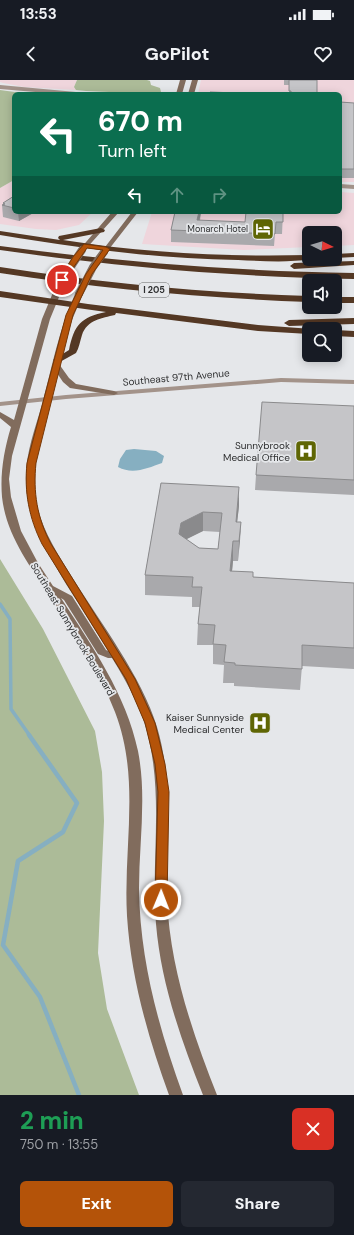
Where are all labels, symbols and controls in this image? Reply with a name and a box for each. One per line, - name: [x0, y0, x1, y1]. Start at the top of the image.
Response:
- text: 13:53: [20, 4, 57, 24]
- text: GoPilot: [145, 42, 209, 66]
- icon: back: [20, 43, 42, 65]
- icon: heart: [312, 43, 334, 65]
- text: 670 m: [98, 103, 183, 140]
- icon: left: [32, 108, 84, 160]
- text: Turn left: [98, 139, 167, 163]
- icon: left: [124, 184, 146, 206]
- icon: ahead: [166, 184, 188, 206]
- icon: right: [208, 184, 230, 206]
- hotel icon: Monarch Hotel: [250, 216, 276, 242]
- place label: Monarch Hotel: [187, 223, 248, 235]
- north arrow: [302, 226, 342, 266]
- map controls: [302, 226, 342, 362]
- pin: [45, 263, 79, 297]
- icon: arrive: [51, 269, 73, 291]
- button: sound: [302, 274, 342, 314]
- road number: I 205: [139, 283, 169, 297]
- button: search: [302, 322, 342, 362]
- street label: Southeast 97th Avenue: [122, 366, 230, 389]
- hospital icon: Sunnybrook Medical Office: [293, 438, 319, 464]
- place label: Sunnybrook Medical Office: [223, 439, 290, 464]
- street label: Southeast Sunnybrook Boulevard: [28, 560, 118, 698]
- hospital icon: Kaiser Sunnyside Medical Center: [247, 710, 273, 736]
- place label: Kaiser Sunnyside Medical Center: [166, 711, 244, 736]
- position arrow: [140, 879, 182, 921]
- text: 2 min: [20, 1105, 84, 1136]
- button: close: [292, 1108, 334, 1150]
- text: 750 m · 13:55: [20, 1136, 98, 1153]
- button: Exit: [20, 1181, 173, 1227]
- button: Share: [181, 1181, 334, 1227]

